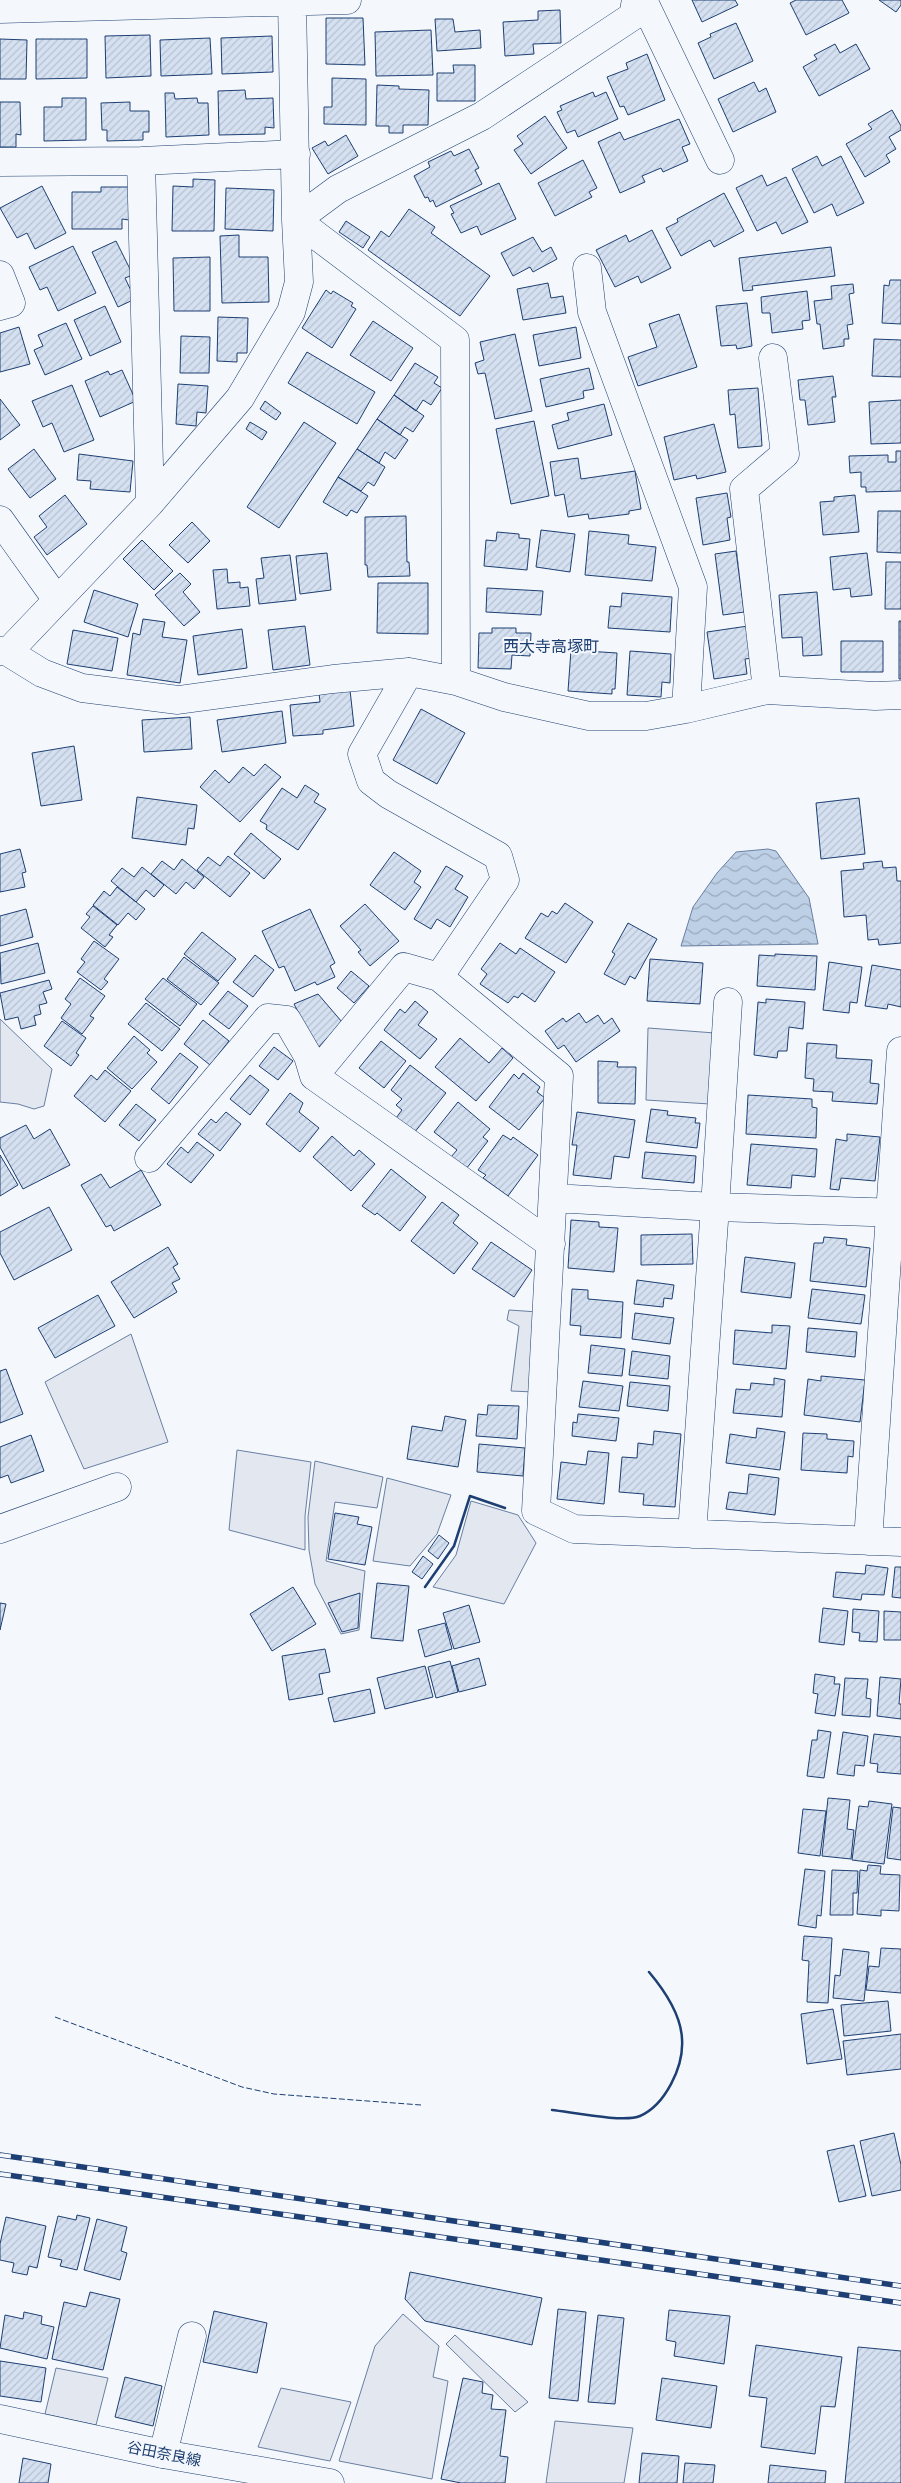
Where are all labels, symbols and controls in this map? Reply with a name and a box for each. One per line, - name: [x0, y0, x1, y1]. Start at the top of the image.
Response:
- district label: 西大寺高塚町: [503, 638, 599, 657]
- street label: 谷田奈良線: [125, 2438, 203, 2471]

